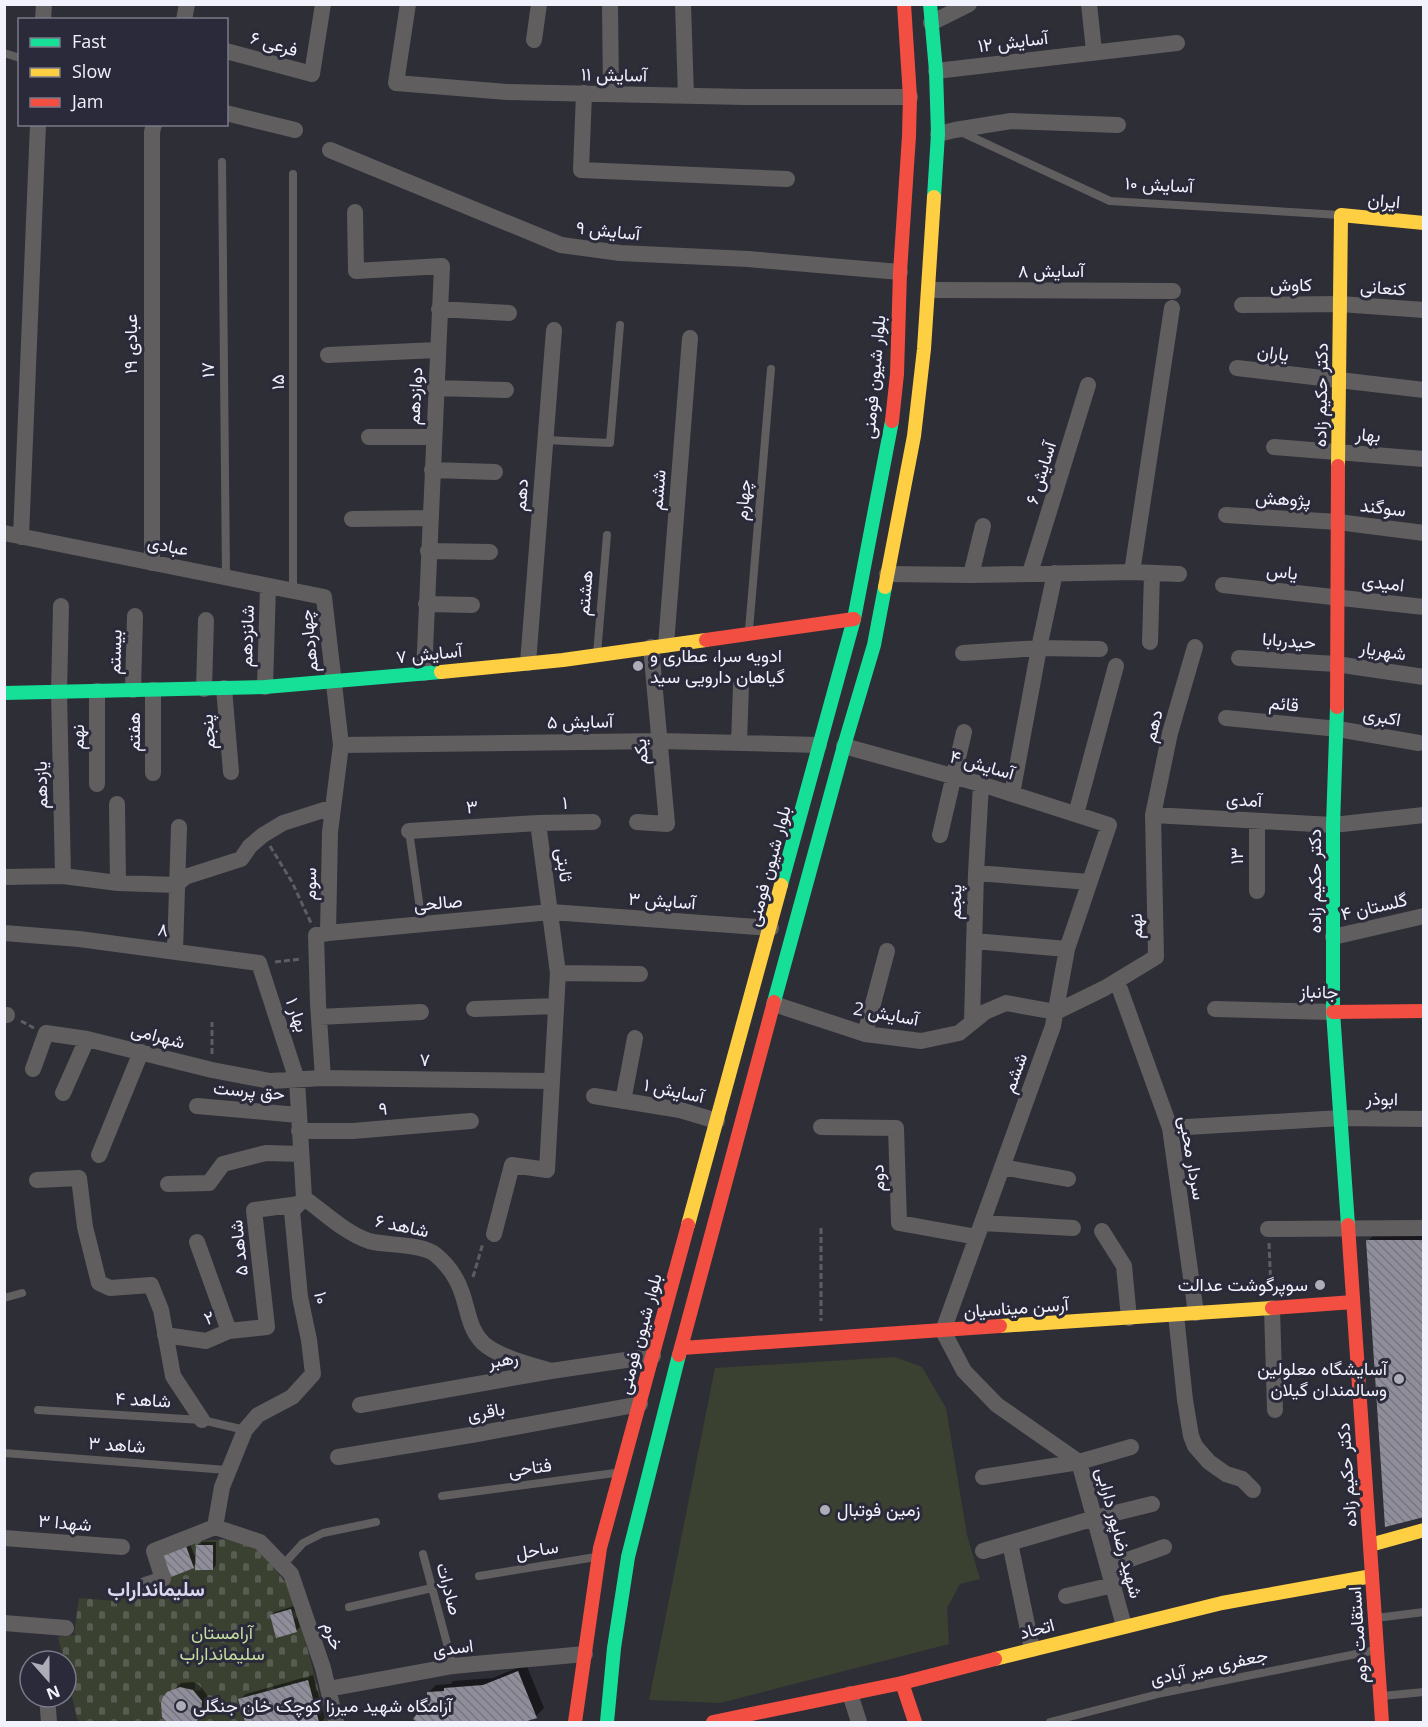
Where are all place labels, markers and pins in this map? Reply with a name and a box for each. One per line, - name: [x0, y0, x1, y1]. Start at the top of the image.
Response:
- place label: ادویه سرا، عطاری و گیاهان دارویی سید: [650, 643, 785, 688]
- marker: ادویه سرا، عطاری و گیاهان دارویی سید: [631, 659, 645, 673]
- place label: سوپرگوشت عدالت: [1178, 1272, 1308, 1297]
- marker: سوپرگوشت عدالت: [1313, 1278, 1327, 1292]
- place label: آسایشگاه معلولین وسالمندان گیلان: [1257, 1356, 1389, 1401]
- marker: آسایشگاه معلولین وسالمندان گیلان: [1392, 1372, 1406, 1386]
- place label: زمین فوتبال: [837, 1497, 920, 1521]
- marker: زمین فوتبال: [818, 1503, 832, 1517]
- place label: آرامگاه شهید میرزا کوچک خان جنگلی: [193, 1693, 454, 1718]
- marker: آرامگاه شهید میرزا کوچک خان جنگلی: [174, 1699, 188, 1713]

